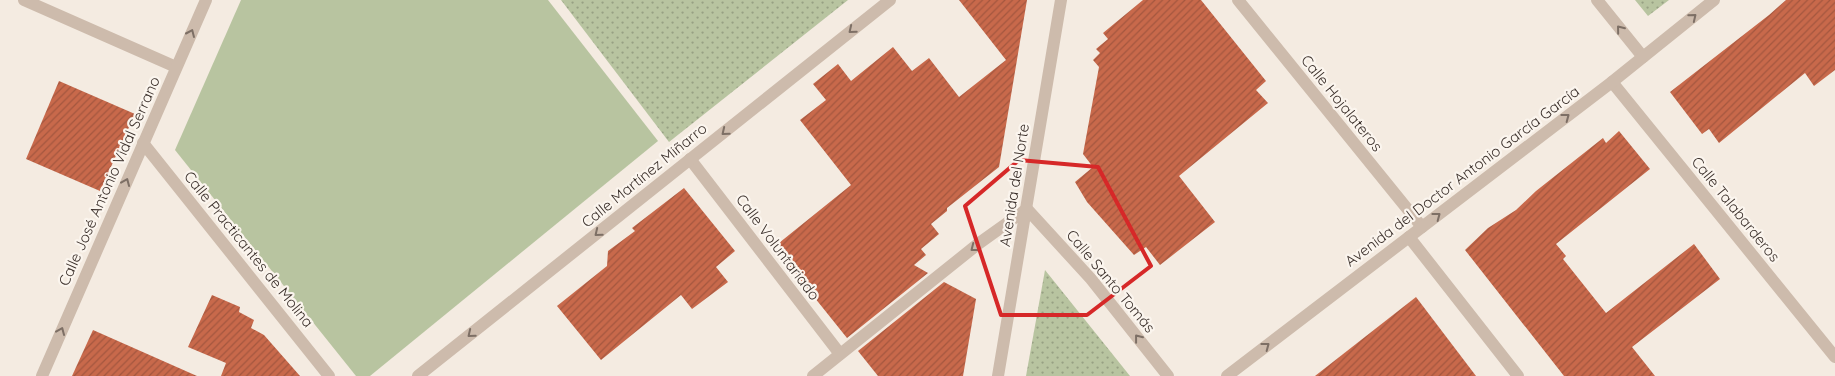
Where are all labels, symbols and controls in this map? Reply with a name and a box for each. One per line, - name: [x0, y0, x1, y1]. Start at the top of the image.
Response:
- one-way arrow: [1688, 13, 1697, 22]
- one-way arrow: [849, 25, 858, 33]
- one-way arrow: [1617, 25, 1626, 34]
- one-way arrow: [185, 29, 196, 38]
- street label: Calle Hojalateros: [1297, 51, 1387, 155]
- street label: Calle José Antonio Vidal Serrano: [54, 73, 164, 289]
- street label: Avenida del Doctor Antonio García García: [1341, 82, 1583, 270]
- one-way arrow: [1560, 114, 1570, 123]
- street label: Calle Martínez Miñarro: [577, 119, 711, 231]
- street label: Avenida del Norte: [995, 122, 1033, 248]
- one-way arrow: [721, 126, 730, 135]
- street label: Calle Talabarderos: [1688, 152, 1784, 266]
- street label: Calle Practicantes de Molina: [180, 167, 318, 331]
- one-way arrow: [119, 178, 130, 187]
- street label: Calle Voluntariado: [732, 190, 824, 304]
- one-way arrow: [1431, 213, 1440, 221]
- street label: Calle Santo Tomás: [1062, 226, 1160, 336]
- one-way arrow: [594, 227, 603, 236]
- one-way arrow: [970, 242, 979, 251]
- one-way arrow: [55, 327, 66, 336]
- one-way arrow: [467, 329, 476, 338]
- one-way arrow: [1135, 334, 1144, 344]
- one-way arrow: [1260, 344, 1269, 352]

